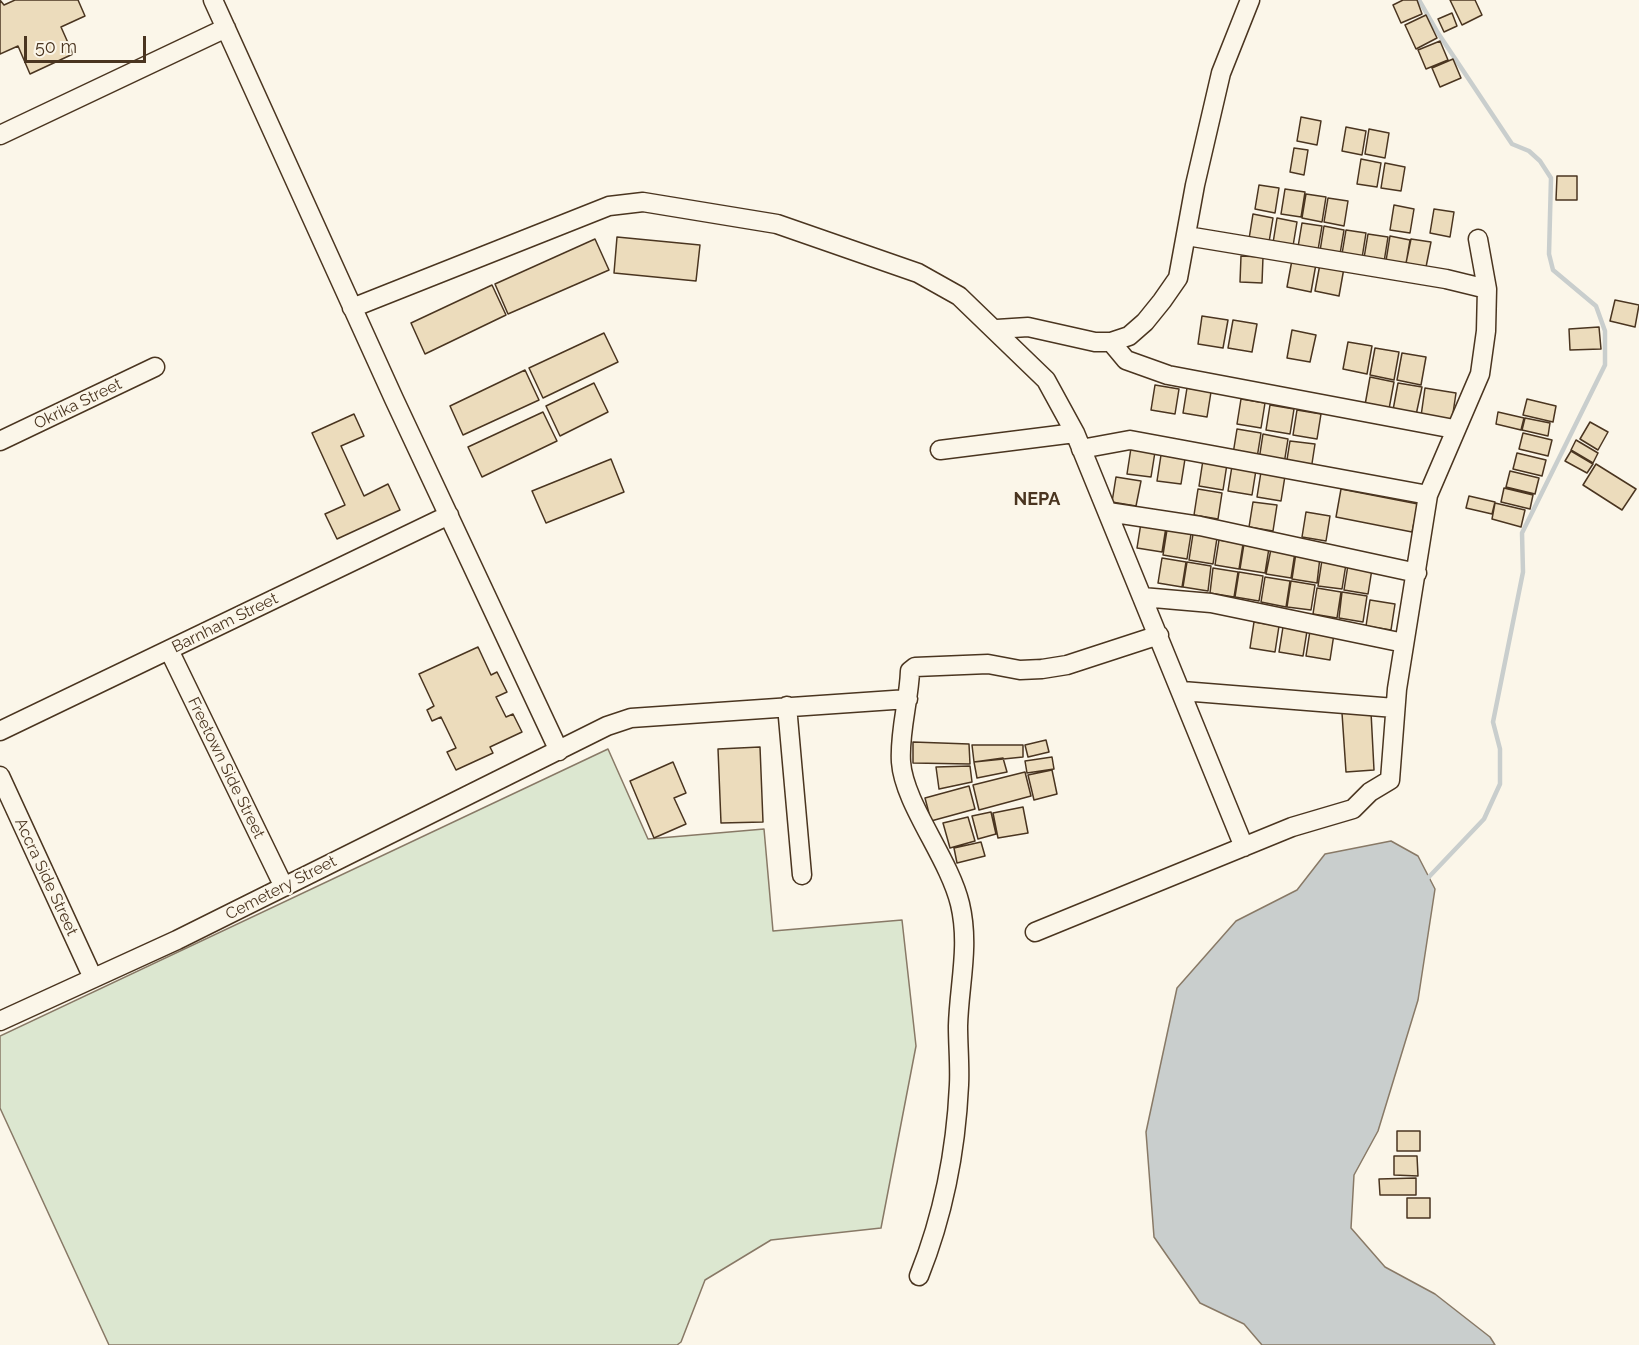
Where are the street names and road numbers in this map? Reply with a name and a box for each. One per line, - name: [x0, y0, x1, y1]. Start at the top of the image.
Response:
- street label: Okrika Street: [31, 375, 125, 433]
- street label: Barnham Street: [169, 589, 281, 657]
- street label: Freetown Side Street: [183, 694, 269, 842]
- street label: Accra Side Street: [10, 815, 82, 939]
- street label: Cemetery Street: [222, 852, 340, 924]

